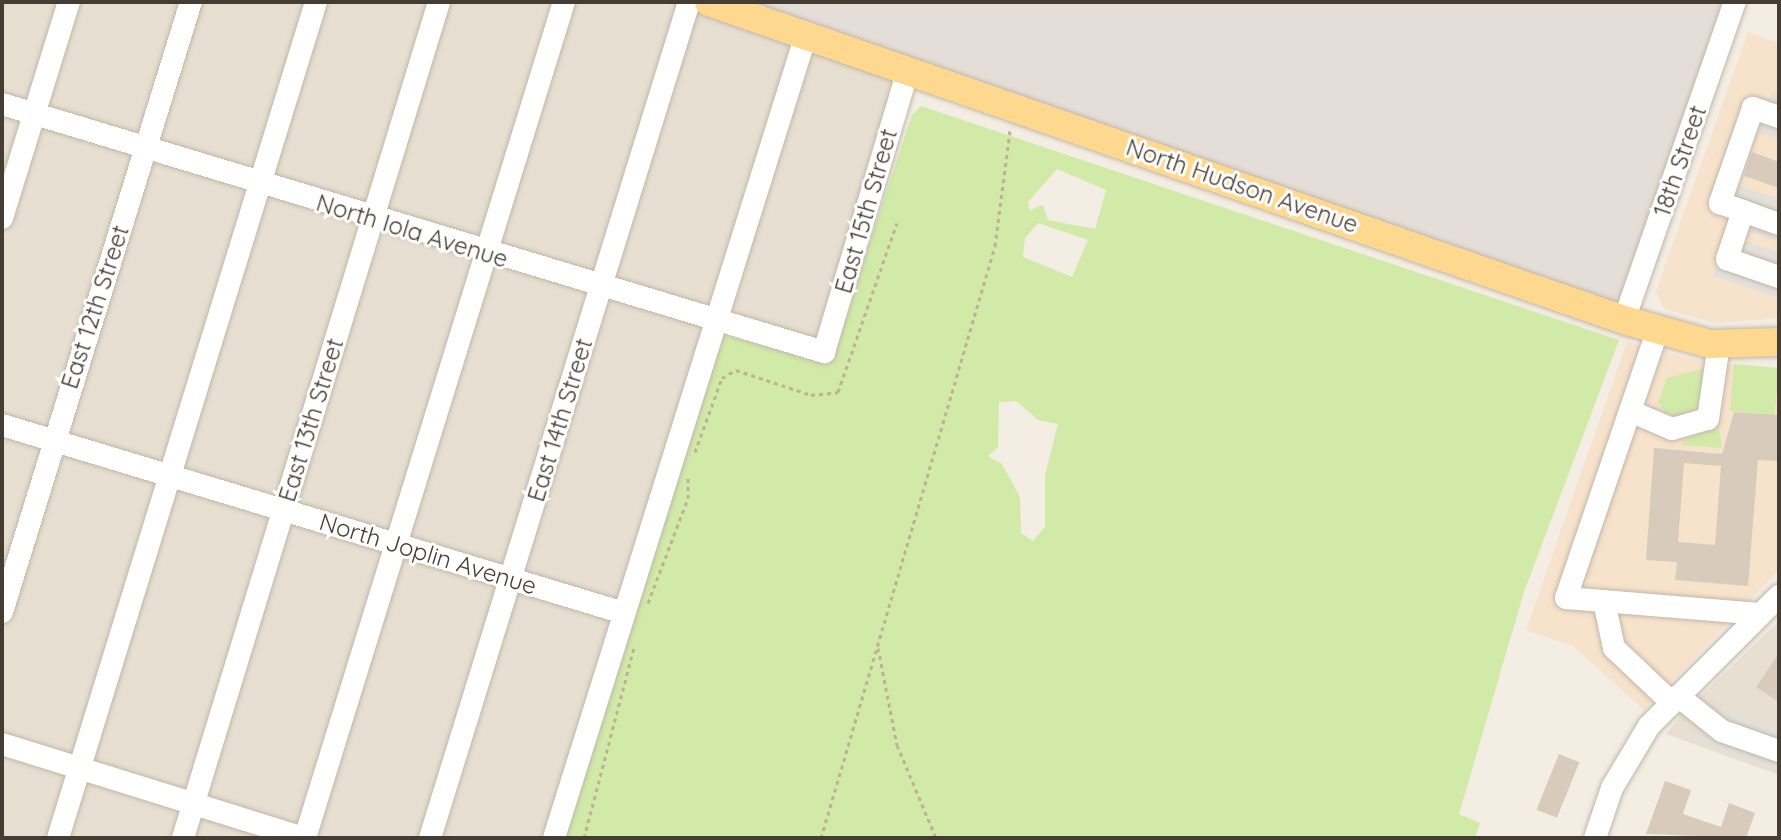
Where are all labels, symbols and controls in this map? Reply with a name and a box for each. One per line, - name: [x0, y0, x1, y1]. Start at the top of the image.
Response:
- street label: 18th Street: [1648, 102, 1712, 220]
- street label: East 15th Street: [829, 125, 903, 297]
- street label: North Hudson Avenue: [1122, 133, 1362, 239]
- street label: North Iola Avenue: [313, 188, 511, 274]
- street label: East 12th Street: [55, 222, 135, 392]
- street label: East 13th Street: [272, 335, 350, 505]
- street label: East 14th Street: [521, 335, 599, 505]
- street label: North Joplin Avenue: [316, 507, 540, 601]

